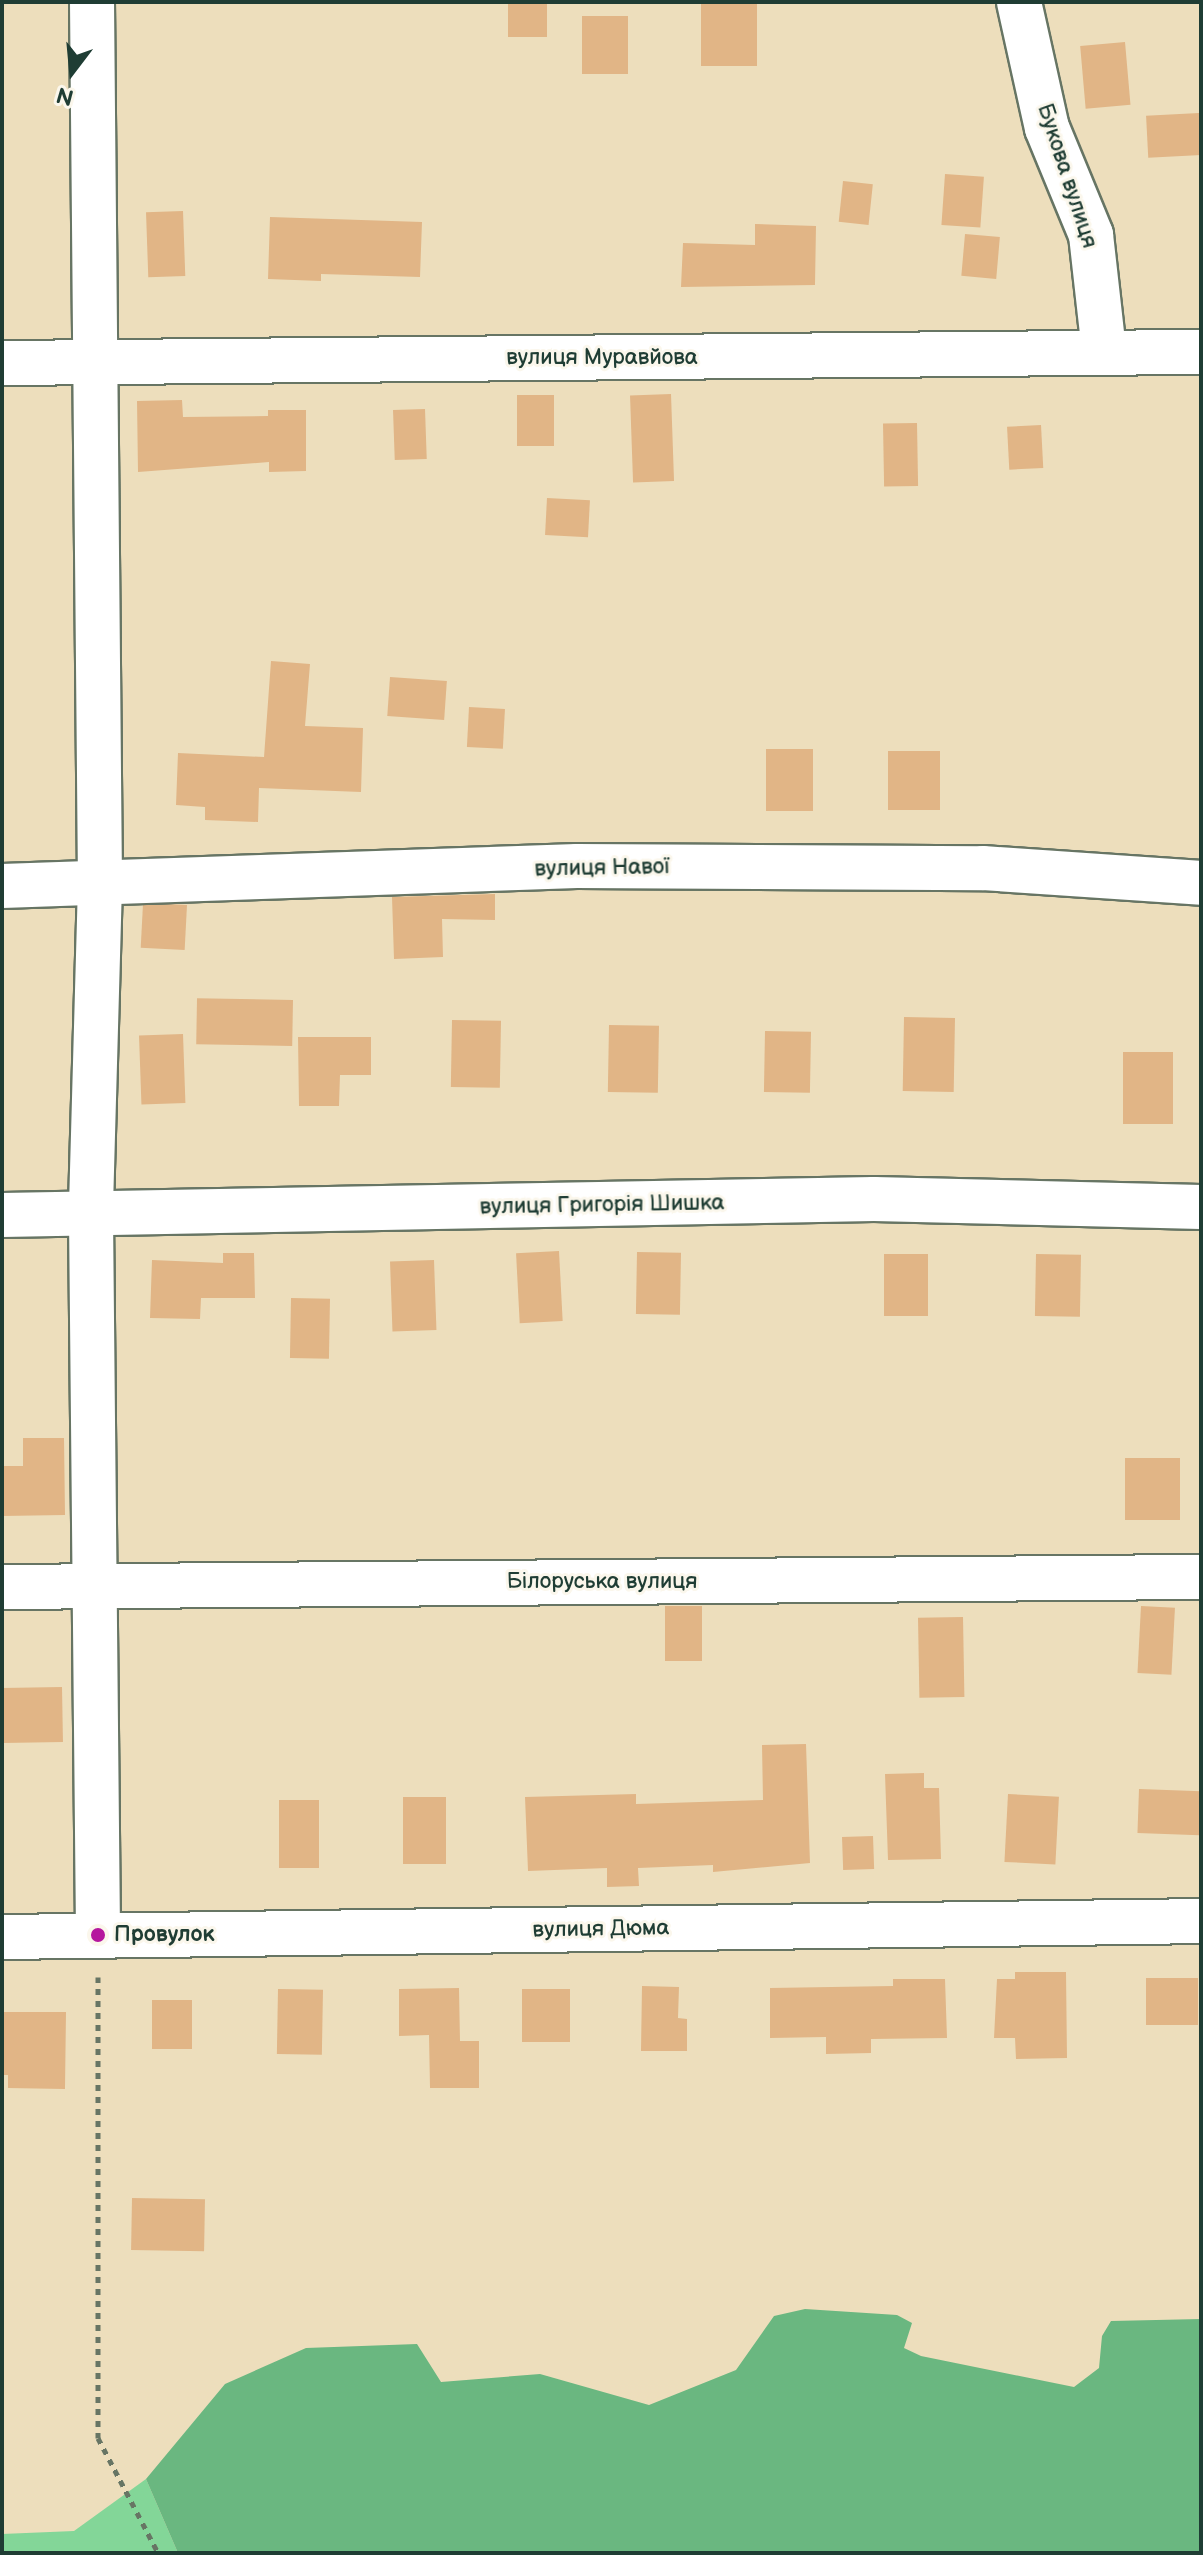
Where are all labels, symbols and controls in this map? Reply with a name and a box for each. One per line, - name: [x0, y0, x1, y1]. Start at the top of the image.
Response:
- north arrow: [32, 32, 112, 112]
- text: N: [54, 80, 77, 111]
- street label: Букова вулиця: [1031, 100, 1103, 252]
- street label: вулиця Муравйова: [506, 345, 698, 371]
- street label: вулиця Навої: [534, 854, 670, 882]
- street label: вулиця Григорія Шишка: [479, 1190, 725, 1220]
- street label: Білоруська вулиця: [507, 1569, 697, 1595]
- street label: вулиця Дюма: [532, 1915, 670, 1943]
- place label: Провулок: [114, 1922, 215, 1948]
- marker: Провулок: [89, 1926, 107, 1944]

